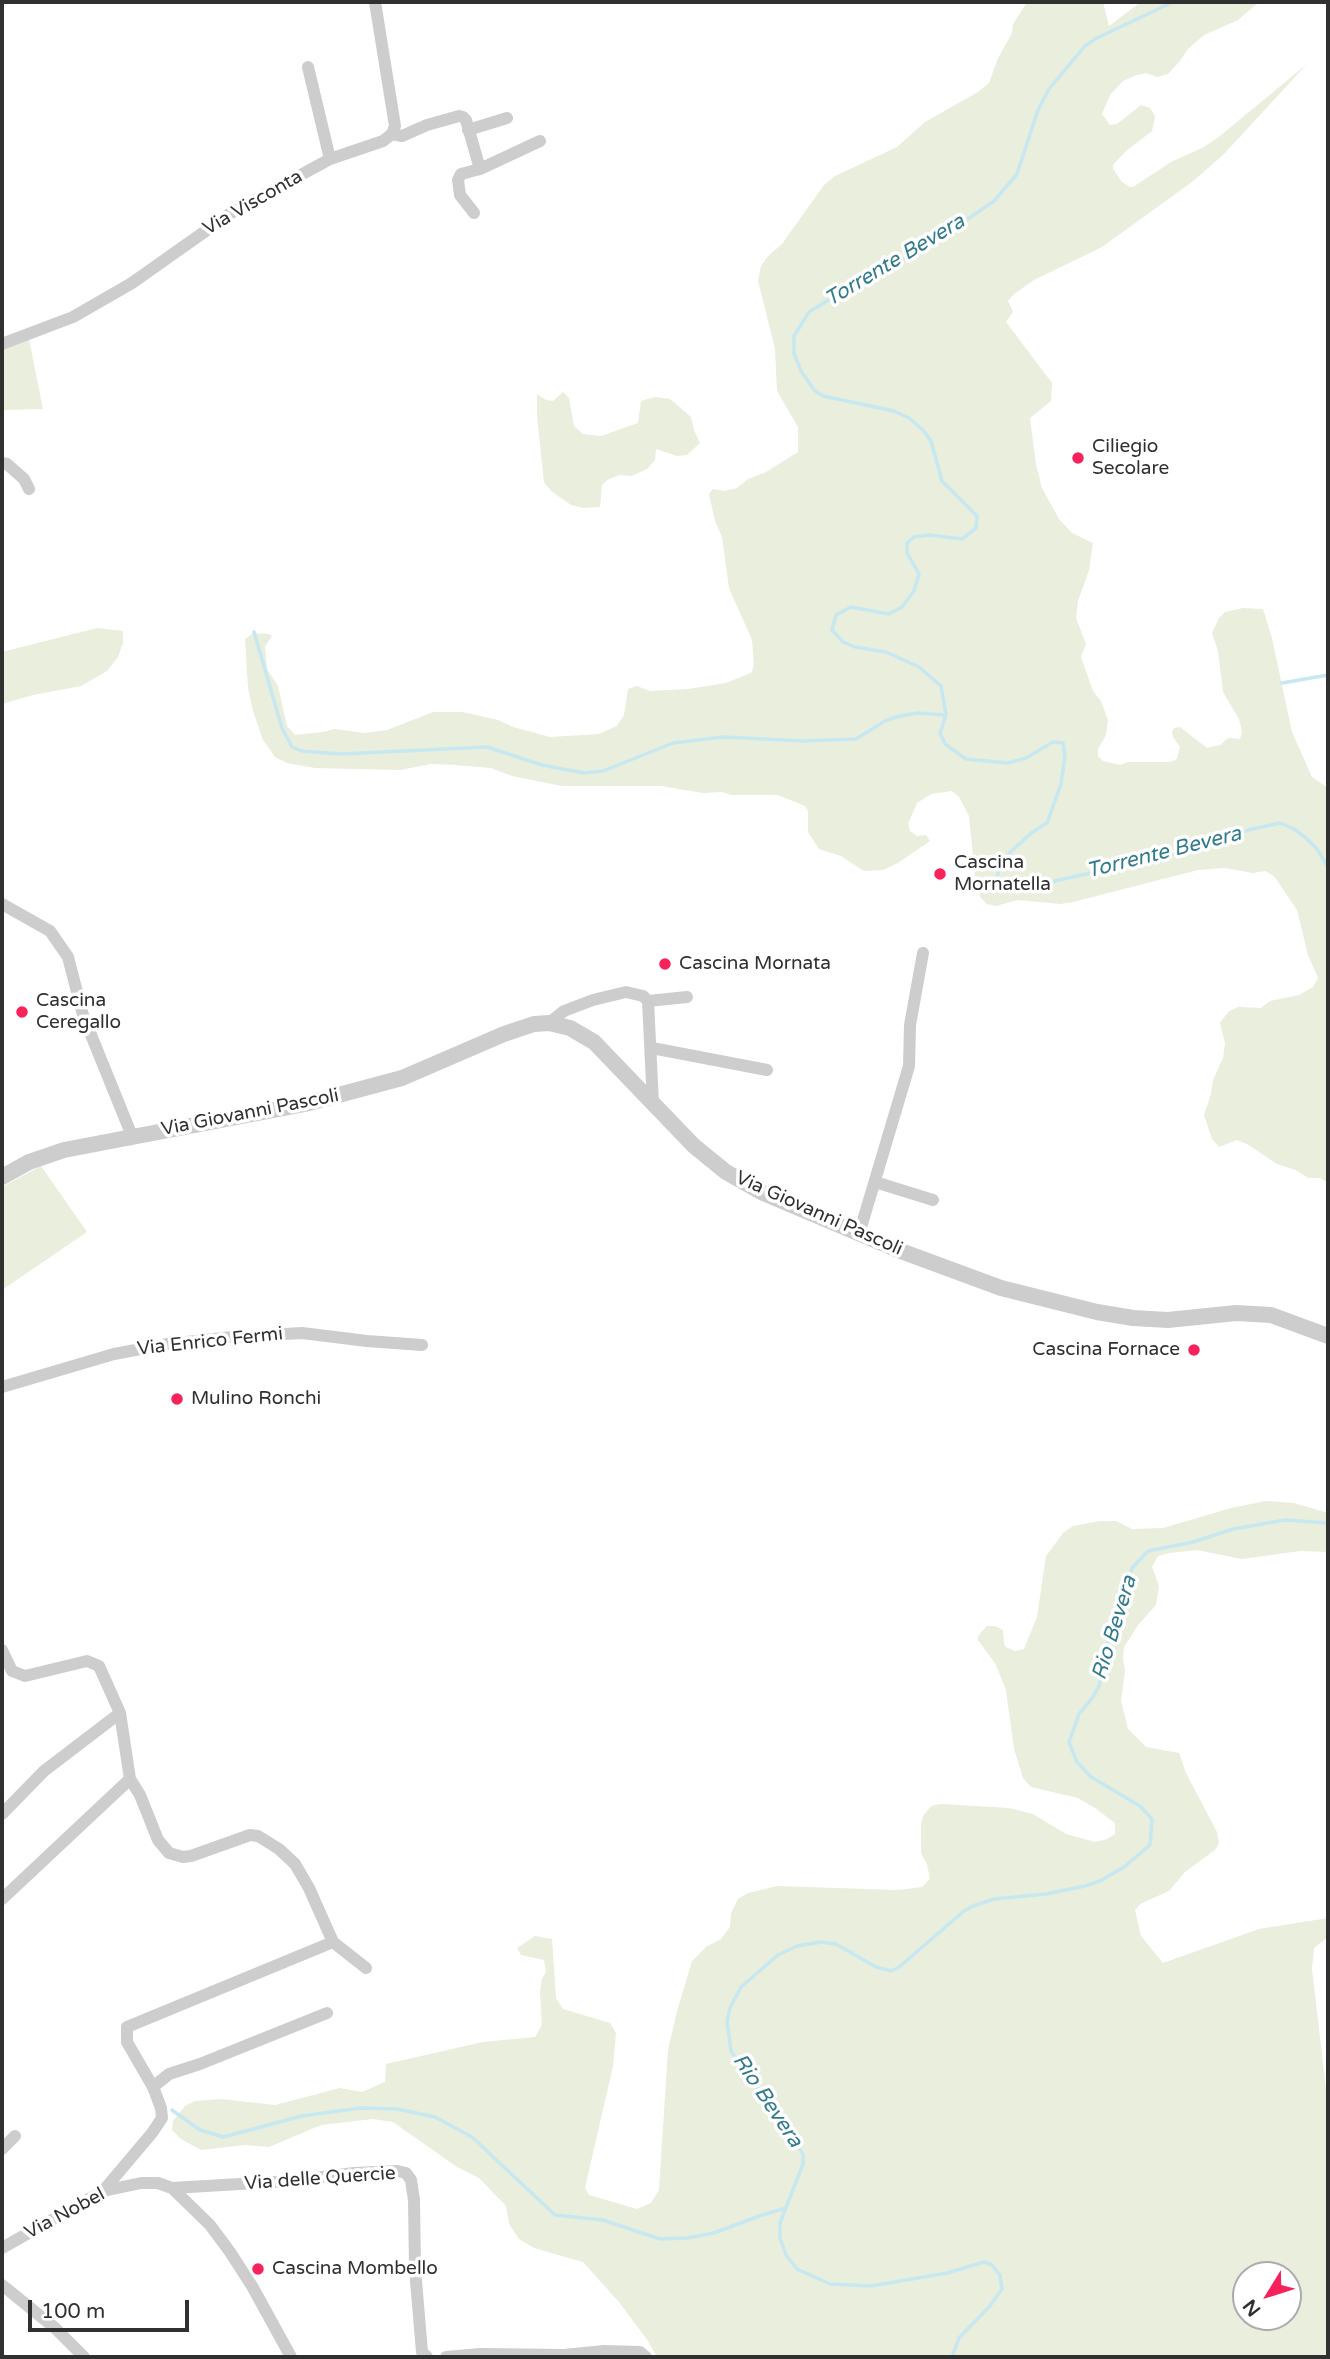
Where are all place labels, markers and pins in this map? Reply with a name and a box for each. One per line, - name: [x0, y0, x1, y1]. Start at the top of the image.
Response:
- place label: Ciliegio Secolare: [1092, 436, 1169, 480]
- marker: Ciliegio Secolare: [1070, 450, 1086, 466]
- place label: Cascina Mornatella: [954, 852, 1051, 896]
- marker: Cascina Mornatella: [932, 866, 948, 882]
- place label: Cascina Mornata: [679, 953, 831, 975]
- marker: Cascina Mornata: [657, 956, 673, 972]
- place label: Cascina Ceregallo: [36, 990, 121, 1034]
- marker: Cascina Ceregallo: [14, 1004, 30, 1020]
- place label: Cascina Fornace: [1032, 1339, 1180, 1361]
- marker: Cascina Fornace: [1186, 1342, 1202, 1358]
- place label: Mulino Ronchi: [191, 1388, 321, 1410]
- marker: Mulino Ronchi: [169, 1391, 185, 1407]
- place label: Cascina Mombello: [272, 2258, 438, 2280]
- marker: Cascina Mombello: [250, 2261, 266, 2277]

